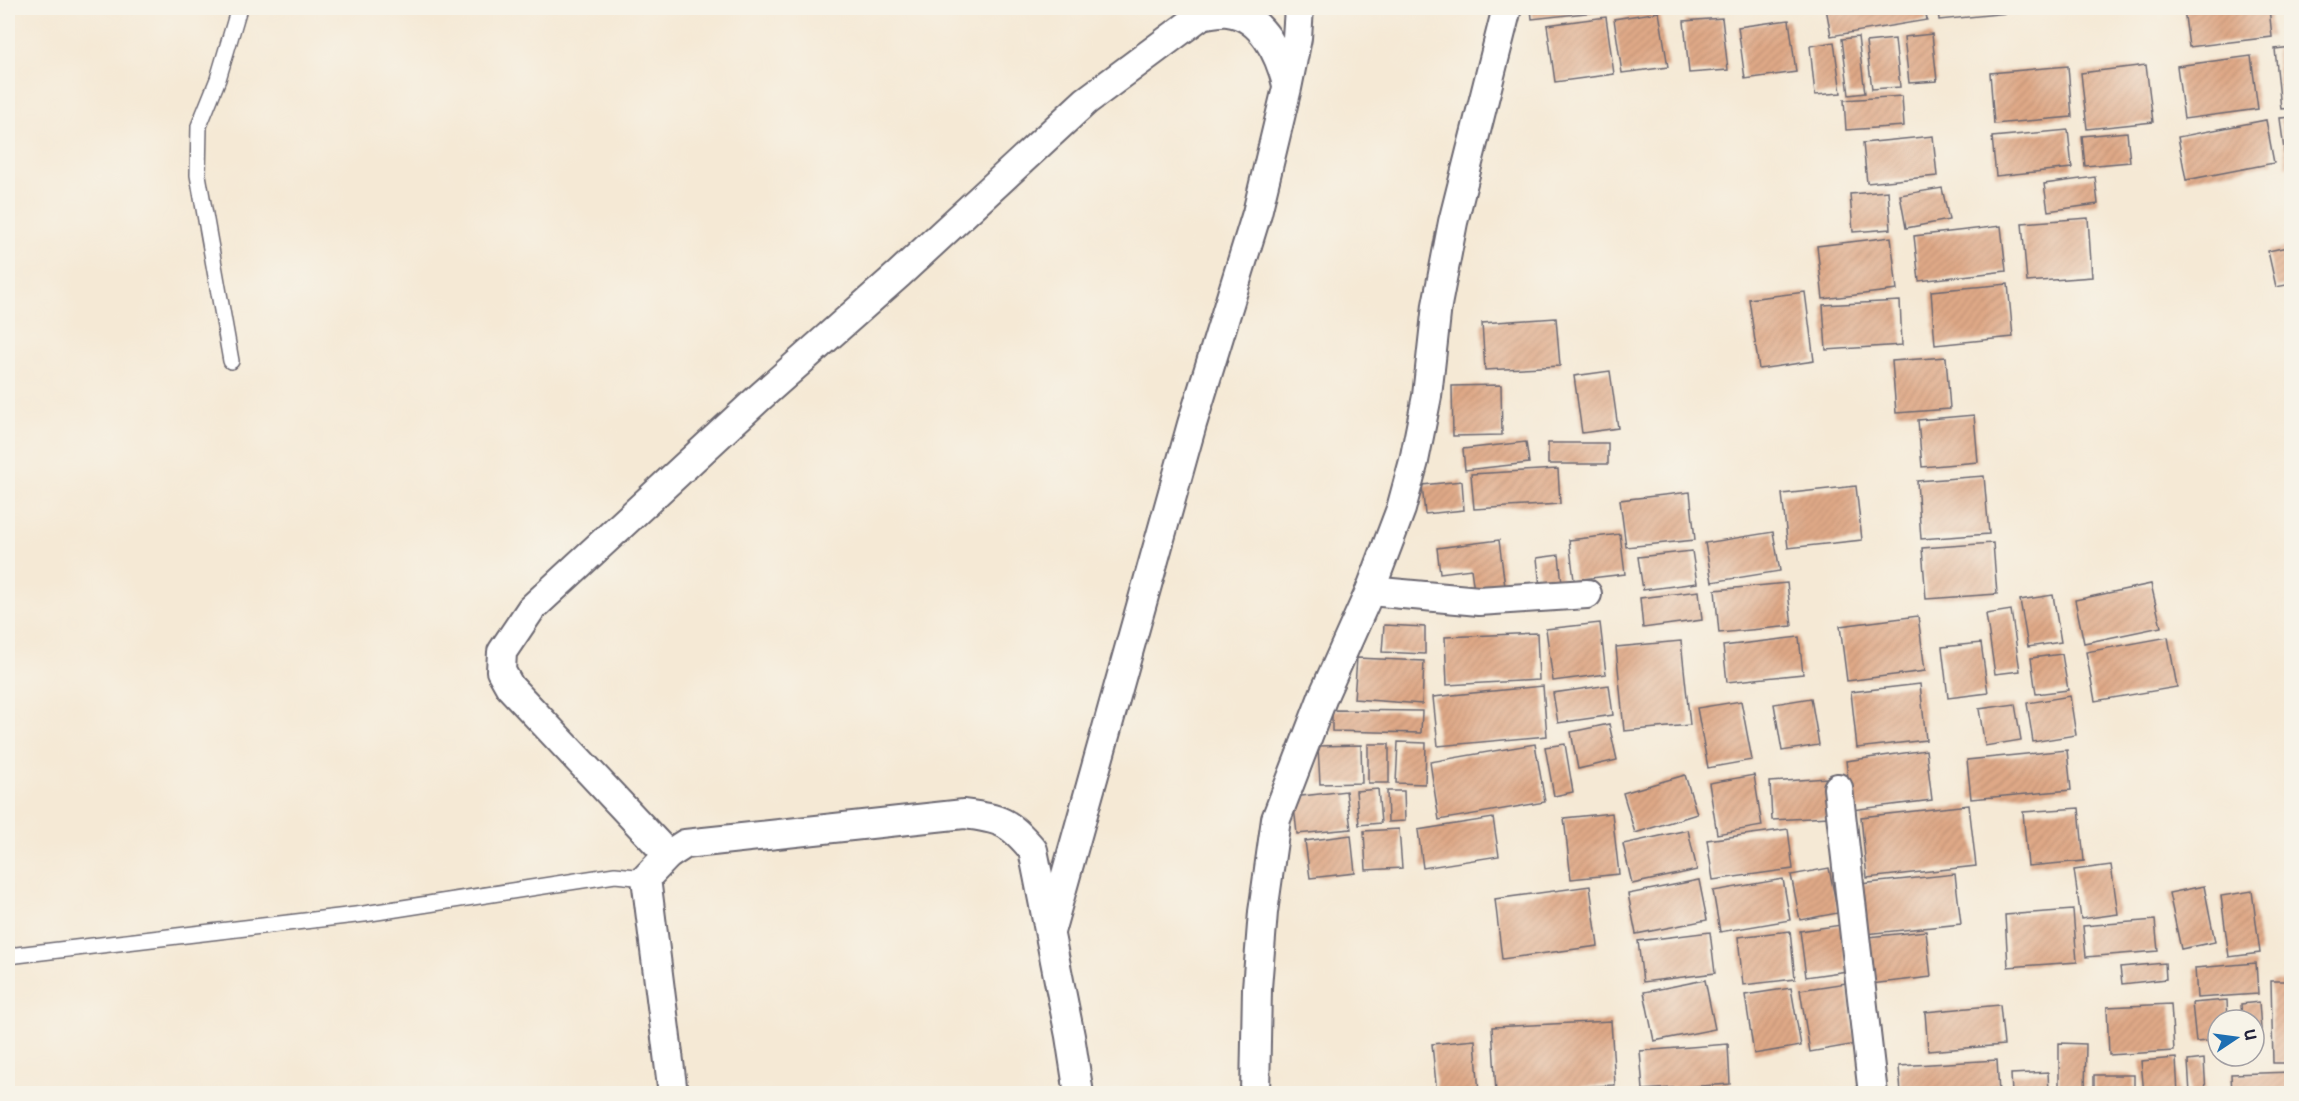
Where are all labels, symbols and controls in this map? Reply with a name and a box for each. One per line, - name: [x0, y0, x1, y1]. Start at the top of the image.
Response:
- north arrow: [2206, 1008, 2266, 1068]
- text: U: [2240, 1027, 2263, 1042]

